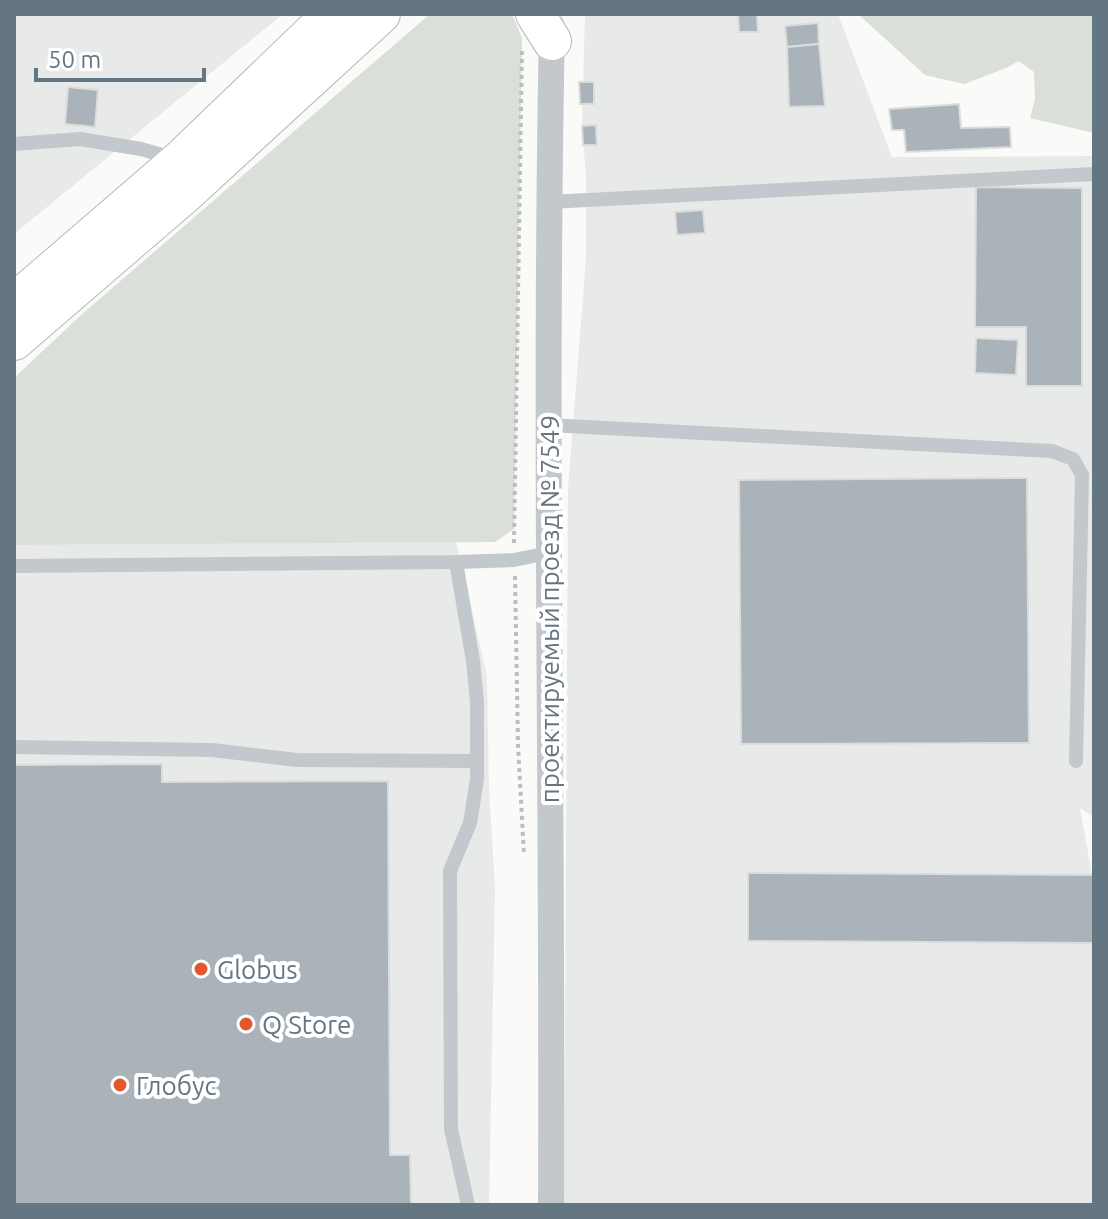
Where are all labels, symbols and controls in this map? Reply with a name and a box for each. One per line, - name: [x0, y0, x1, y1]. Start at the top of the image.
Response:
- scale bar: [36, 32, 204, 82]
- text: 50 m: [48, 46, 101, 73]
- street label: проектируемый проезд № 7549: [535, 415, 564, 803]
- place label: Globus: [217, 955, 298, 984]
- marker: Globus: [192, 960, 210, 978]
- place label: Q Store: [262, 1010, 351, 1039]
- marker: Q Store: [237, 1015, 255, 1033]
- place label: Глобус: [136, 1071, 217, 1100]
- marker: Глобус: [111, 1076, 129, 1094]

